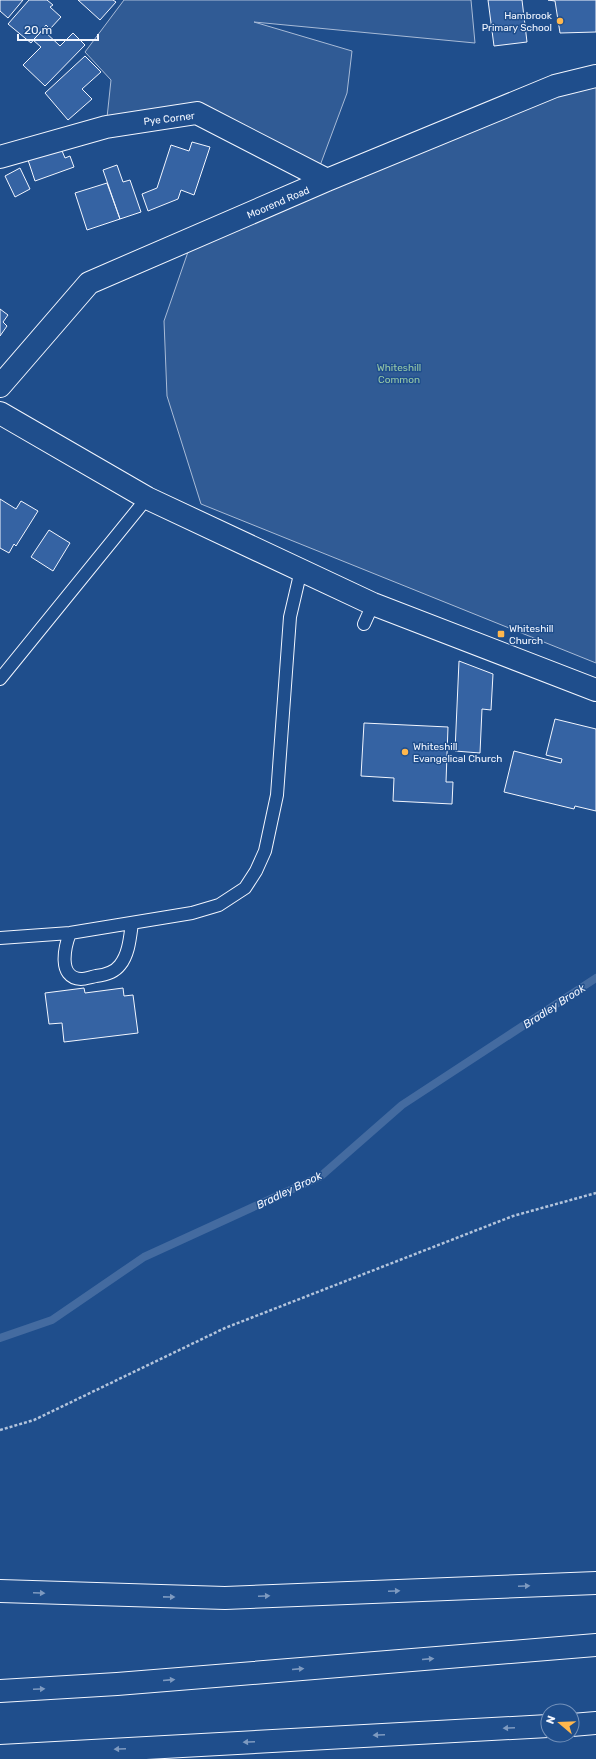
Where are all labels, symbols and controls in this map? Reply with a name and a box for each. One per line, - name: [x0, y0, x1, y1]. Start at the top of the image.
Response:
- place label: Hambrook Primary School: [482, 10, 553, 34]
- scale bar: [18, 16, 98, 42]
- marker: Hambrook Primary School: [555, 16, 565, 26]
- text: 20 m: [24, 23, 52, 37]
- street label: Pye Corner: [143, 110, 196, 128]
- street label: Moorend Road: [245, 184, 312, 222]
- park label: Whiteshill Common: [377, 362, 421, 386]
- place label: Whiteshill Church: [509, 623, 554, 647]
- marker: Whiteshill Church: [496, 629, 506, 639]
- place label: Whiteshill Evangelical Church: [413, 741, 502, 765]
- marker: Whiteshill Evangelical Church: [400, 747, 410, 757]
- water label: Bradley Brook: [521, 981, 588, 1031]
- water label: Bradley Brook: [254, 1169, 324, 1212]
- one-way arrow: [518, 1583, 531, 1589]
- one-way arrow: [388, 1588, 400, 1595]
- one-way arrow: [33, 1590, 46, 1596]
- one-way arrow: [258, 1593, 270, 1600]
- one-way arrow: [163, 1594, 176, 1600]
- one-way arrow: [422, 1655, 434, 1662]
- one-way arrow: [292, 1666, 304, 1673]
- one-way arrow: [163, 1677, 175, 1684]
- one-way arrow: [33, 1686, 46, 1692]
- north arrow: [540, 1703, 580, 1743]
- text: N: [544, 1714, 558, 1726]
- one-way arrow: [502, 1725, 515, 1731]
- one-way arrow: [372, 1732, 385, 1738]
- one-way arrow: [243, 1739, 255, 1746]
- one-way arrow: [114, 1746, 126, 1753]

